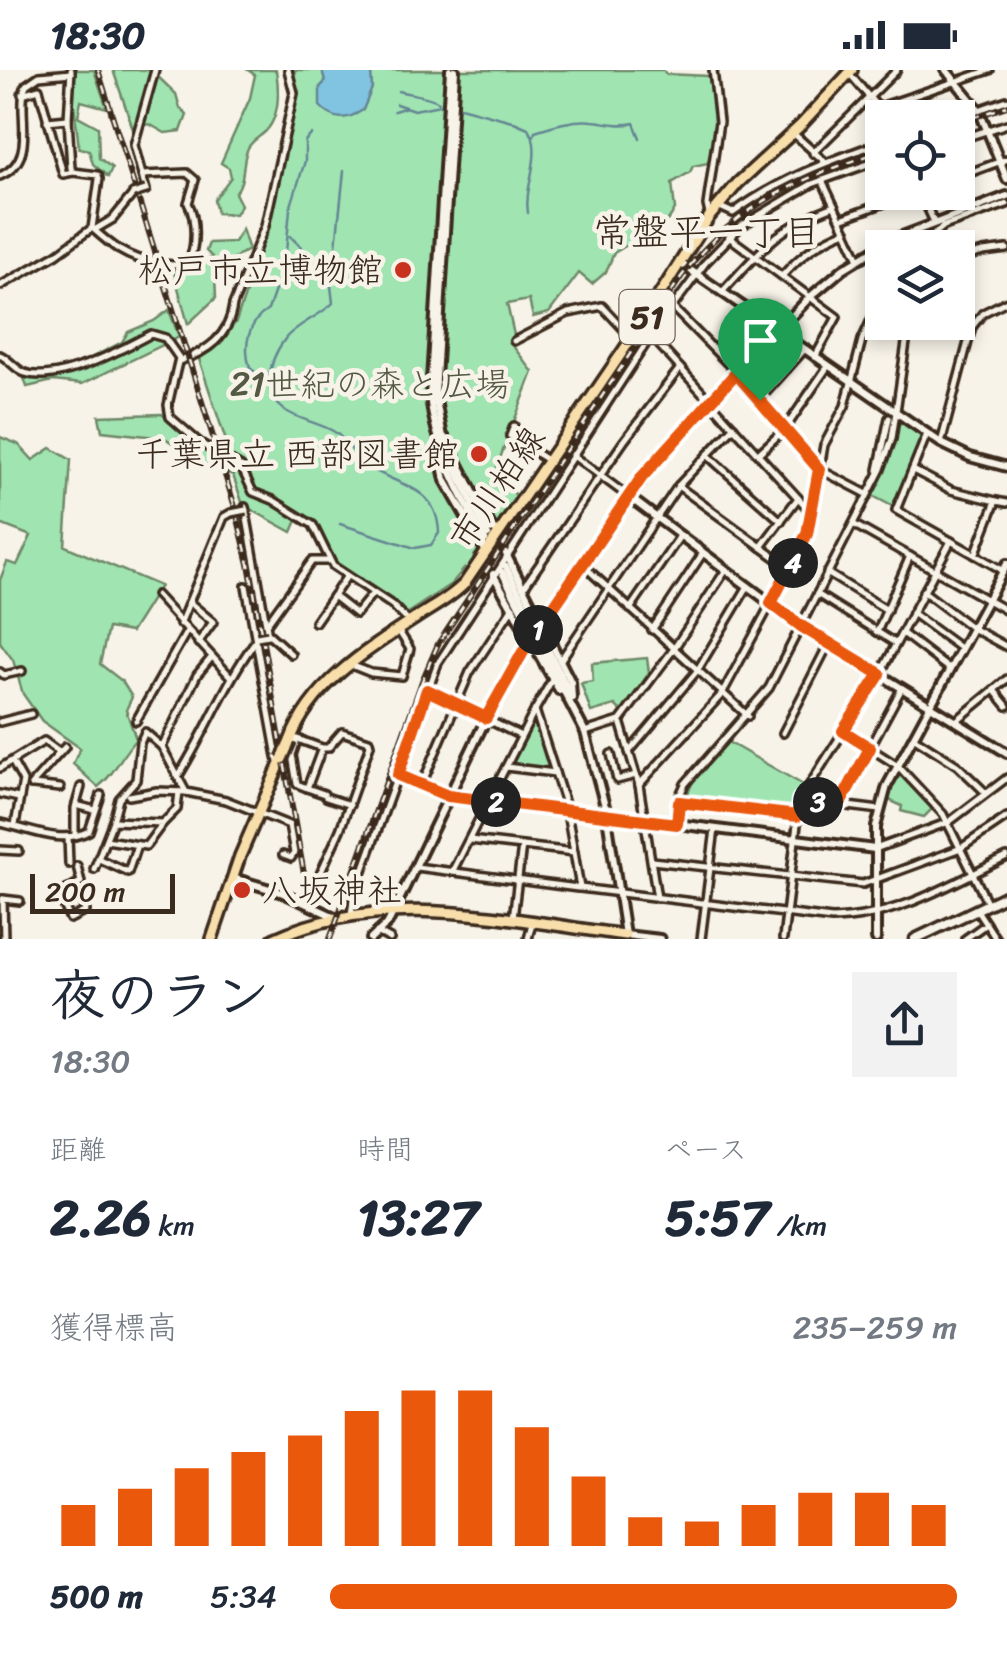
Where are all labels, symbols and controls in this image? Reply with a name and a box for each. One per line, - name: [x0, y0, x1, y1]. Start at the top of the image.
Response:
- text: 18:30: [50, 2, 146, 69]
- map controls: [865, 100, 975, 340]
- button: locate: [865, 100, 975, 210]
- district label: 常盤平一丁目: [593, 199, 821, 266]
- button: layers: [865, 230, 975, 340]
- place label: 松戸市立博物館: [138, 239, 383, 301]
- marker: 松戸市立博物館: [392, 259, 414, 281]
- road number: 51: [620, 290, 674, 344]
- pin: [718, 298, 803, 401]
- icon: arrive: [733, 313, 788, 368]
- park label: 21世紀の森と広場: [230, 353, 510, 415]
- street label: 市川柏線: [432, 413, 562, 563]
- place label: 千葉県立 西部図書館: [135, 423, 459, 485]
- marker: 千葉県立 西部図書館: [468, 443, 490, 465]
- pin: 4: [768, 538, 818, 588]
- text: 4: [784, 538, 802, 587]
- pin: 1: [513, 605, 563, 655]
- text: 1: [532, 605, 544, 654]
- pin: 2: [471, 777, 521, 827]
- text: 2: [488, 777, 504, 826]
- pin: 3: [793, 777, 843, 827]
- text: 3: [810, 777, 826, 826]
- place label: 八坂神社: [262, 859, 402, 921]
- text: 200 m: [45, 867, 125, 916]
- scale bar: [30, 869, 175, 914]
- marker: 八坂神社: [231, 879, 253, 901]
- text: 夜のラン: [50, 947, 270, 1044]
- button: share: [852, 972, 957, 1077]
- text: 18:30: [50, 1033, 130, 1090]
- text: 距離: [50, 1125, 106, 1174]
- text: 時間: [357, 1125, 413, 1174]
- text: ペース: [665, 1125, 747, 1174]
- text: 2.26: [50, 1174, 151, 1263]
- text: 13:27: [357, 1174, 479, 1263]
- text: 5:57: [665, 1174, 769, 1263]
- text: km: [151, 1201, 195, 1250]
- text: /km: [769, 1201, 827, 1250]
- text: 獲得標高: [50, 1299, 178, 1356]
- text: 235–259 m: [793, 1299, 957, 1356]
- text: 500 m: [50, 1568, 143, 1625]
- text: 5:34: [210, 1568, 277, 1625]

